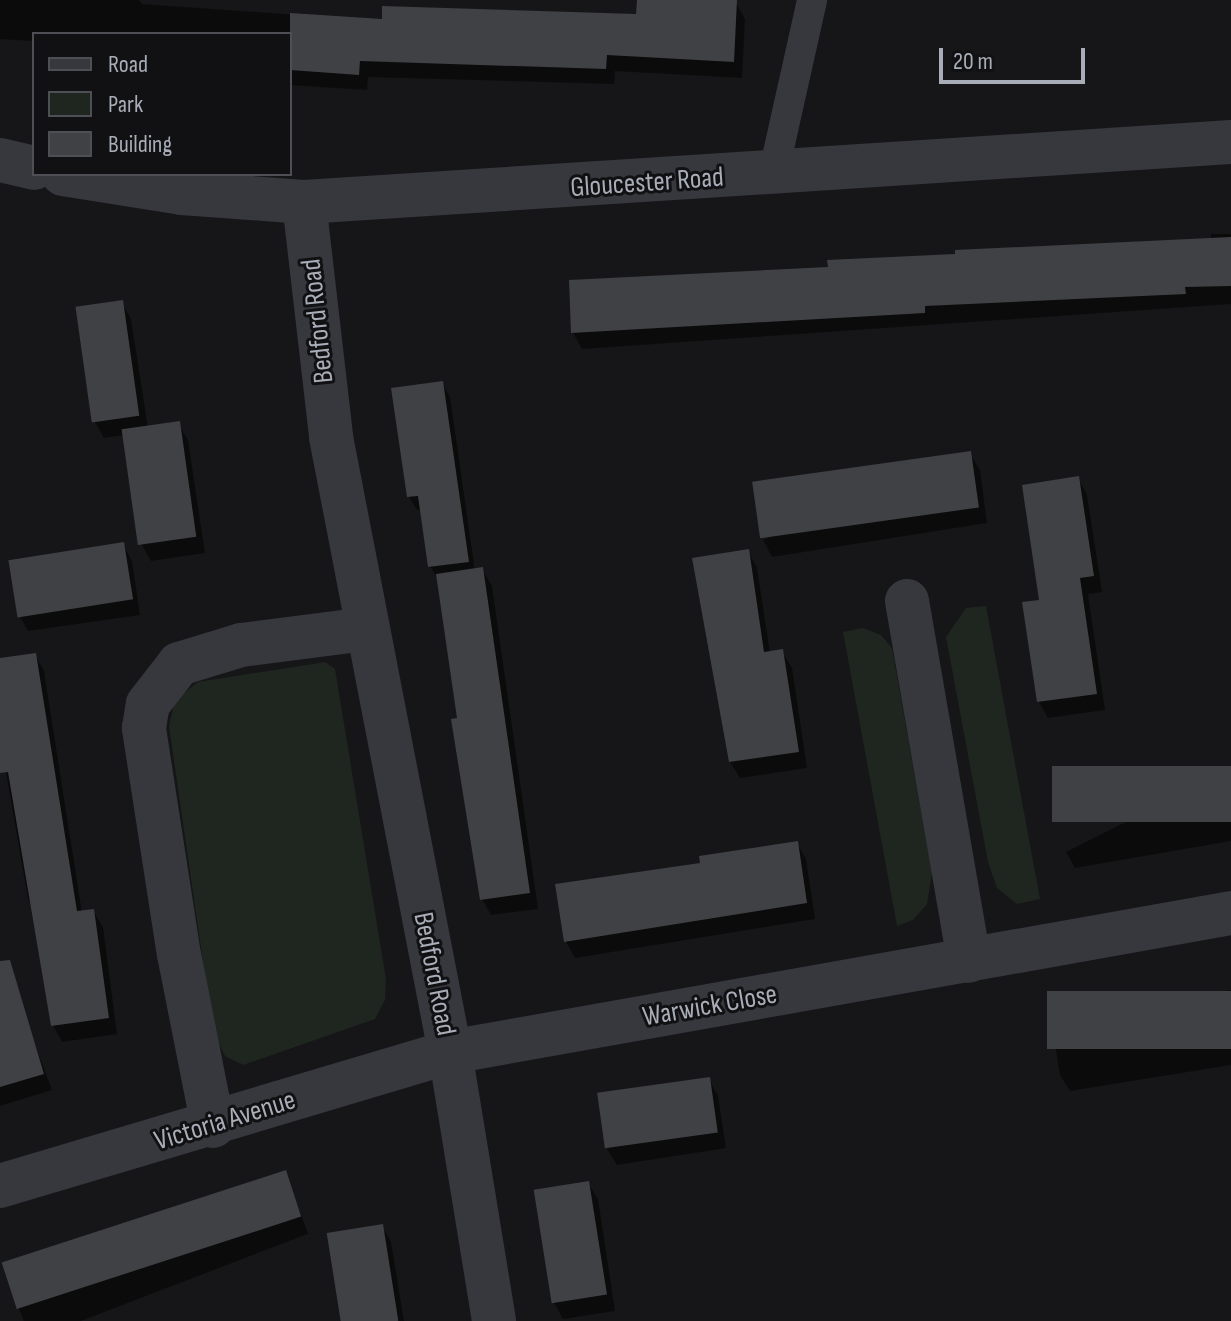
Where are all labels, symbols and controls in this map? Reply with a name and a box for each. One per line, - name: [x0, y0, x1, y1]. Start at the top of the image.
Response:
- legend: [32, 32, 292, 176]
- scale bar: [943, 32, 1089, 82]
- text: 20 m: [953, 47, 993, 76]
- text: Road: [108, 50, 148, 79]
- text: Park: [108, 90, 143, 119]
- text: Building: [108, 130, 172, 159]
- street label: Gloucester Road: [569, 161, 725, 205]
- street label: Bedford Road: [295, 257, 341, 385]
- street label: Bedford Road: [406, 910, 462, 1038]
- street label: Warwick Close: [640, 978, 780, 1034]
- street label: Victoria Avenue: [150, 1084, 300, 1158]

